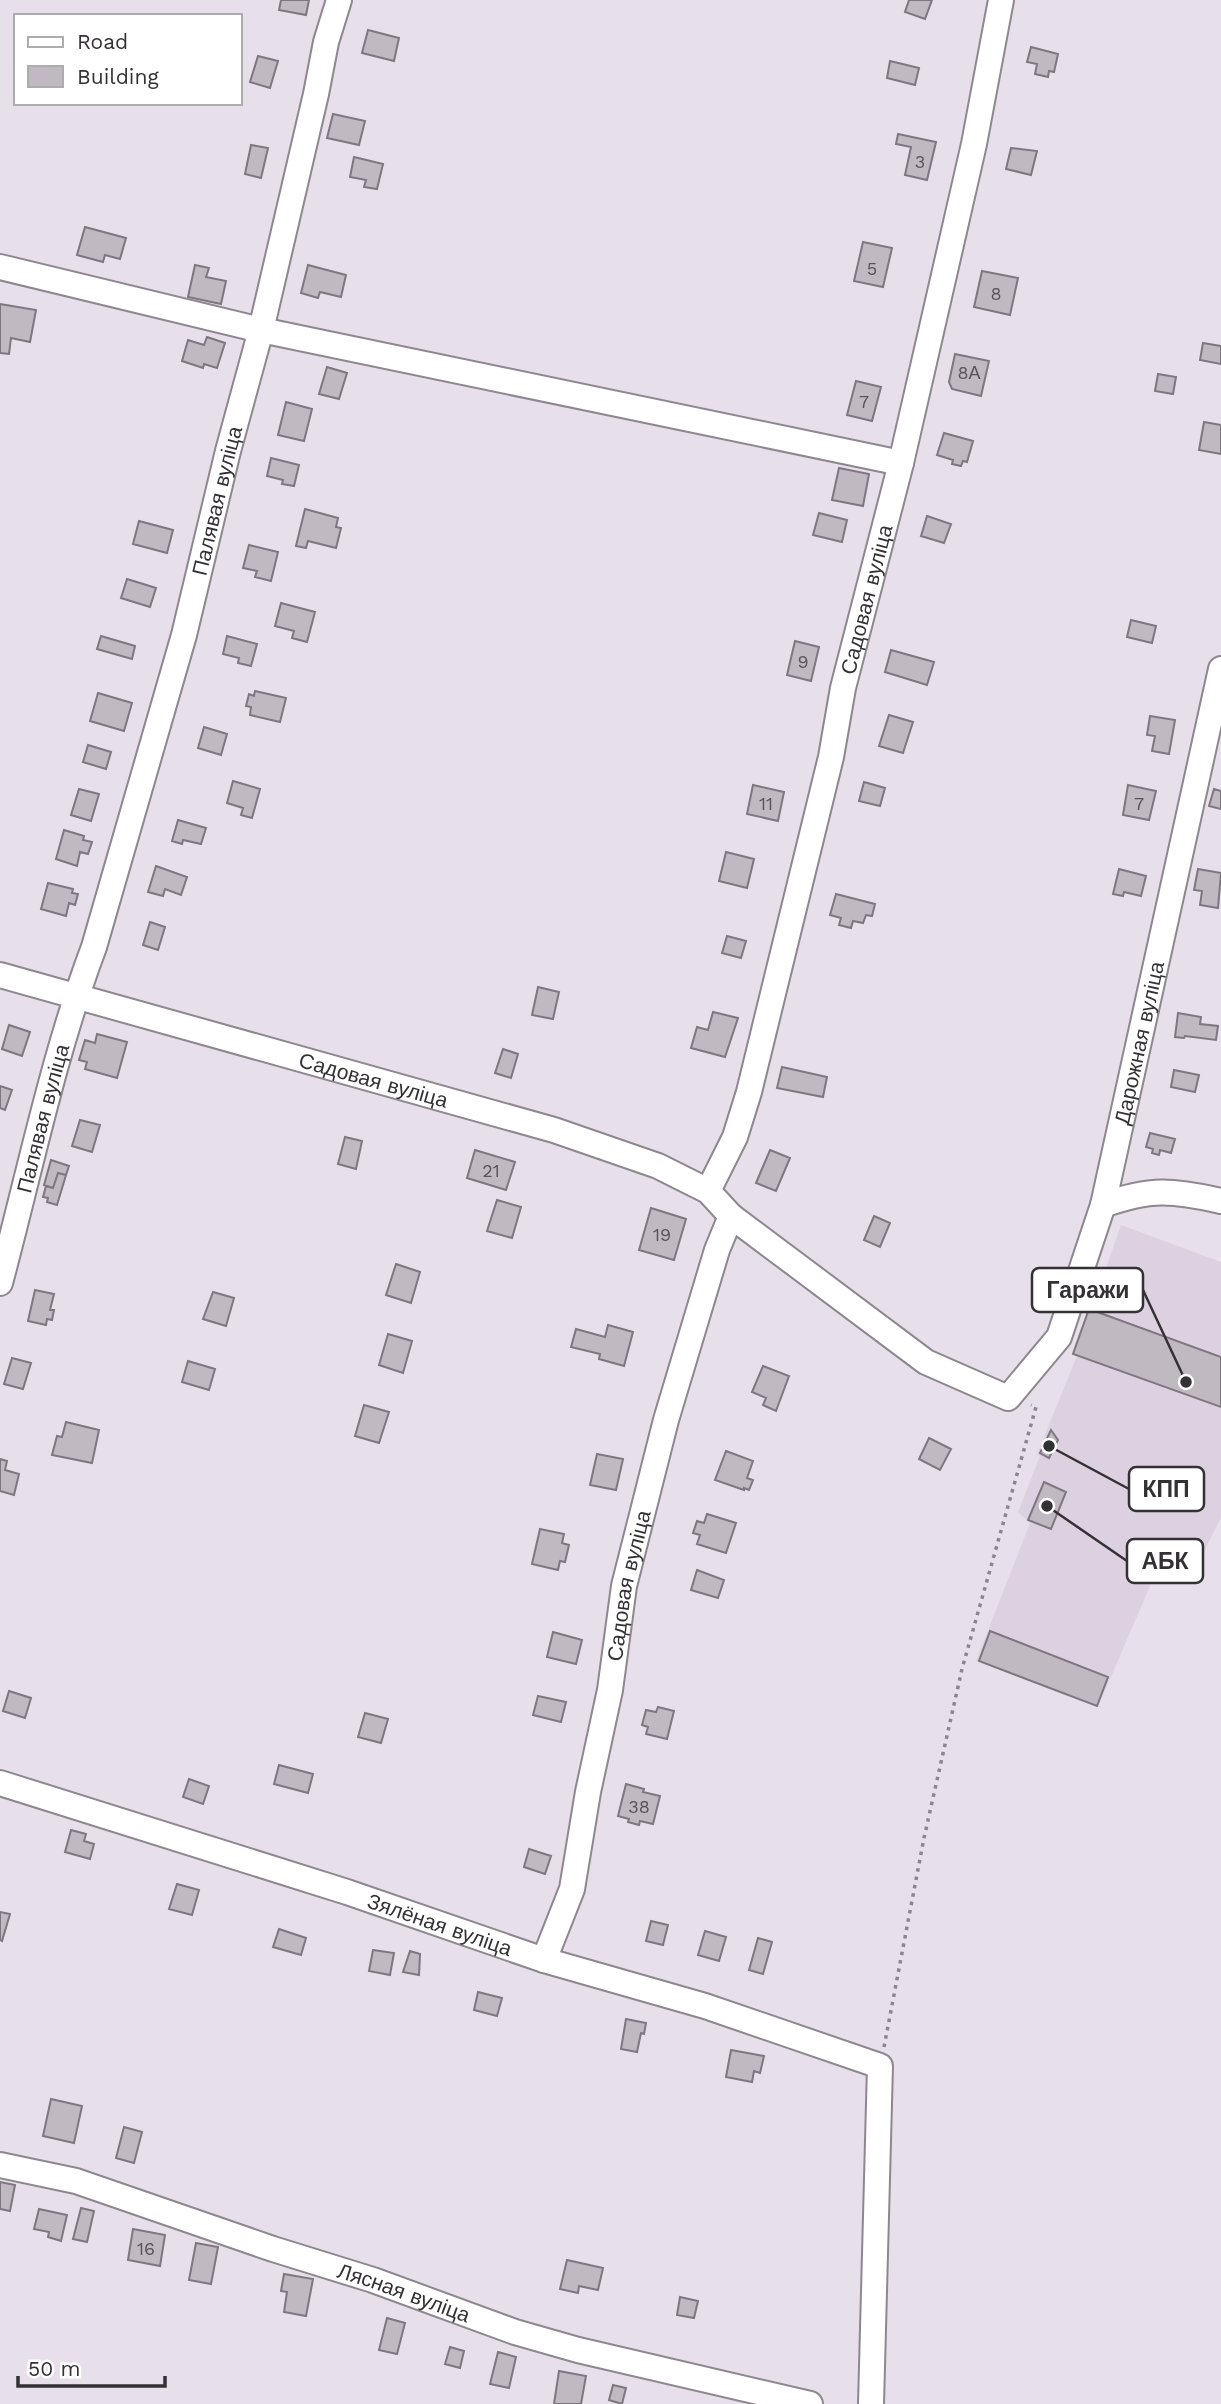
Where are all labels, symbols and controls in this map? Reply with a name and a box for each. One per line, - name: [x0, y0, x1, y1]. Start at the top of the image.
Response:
- legend: [14, 14, 242, 105]
- text: Road: [77, 29, 128, 54]
- text: Building: [77, 64, 159, 89]
- house number: 3: [915, 151, 925, 172]
- house number: 5: [867, 258, 877, 279]
- house number: 8: [990, 283, 1002, 304]
- house number: 8А: [957, 362, 981, 383]
- house number: 7: [859, 391, 869, 412]
- street label: Палявая вуліца: [186, 423, 247, 578]
- street label: Садовая вуліца: [835, 522, 897, 677]
- house number: 9: [797, 651, 809, 672]
- house number: 11: [759, 793, 773, 814]
- house number: 7: [1134, 793, 1144, 814]
- street label: Дарожная вуліца: [1109, 959, 1169, 1127]
- street label: Палявая вуліца: [11, 1041, 74, 1195]
- street label: Садовая вуліца: [296, 1047, 451, 1112]
- house number: 21: [482, 1160, 500, 1181]
- house number: 19: [653, 1224, 671, 1245]
- callout: Гаражи: [1032, 1268, 1143, 1312]
- text: Гаражи: [1047, 1277, 1129, 1304]
- callout: КПП: [1129, 1467, 1204, 1511]
- text: КПП: [1142, 1476, 1190, 1503]
- street label: Садовая вуліца: [602, 1507, 655, 1663]
- callout: АБК: [1127, 1539, 1203, 1583]
- text: АБК: [1141, 1548, 1190, 1575]
- house number: 38: [628, 1796, 650, 1817]
- street label: Зялёная вуліца: [364, 1888, 516, 1961]
- house number: 16: [137, 2238, 155, 2259]
- street label: Лясная вуліца: [335, 2257, 474, 2327]
- scale bar: [18, 2344, 164, 2388]
- text: 50 m: [28, 2356, 80, 2381]

